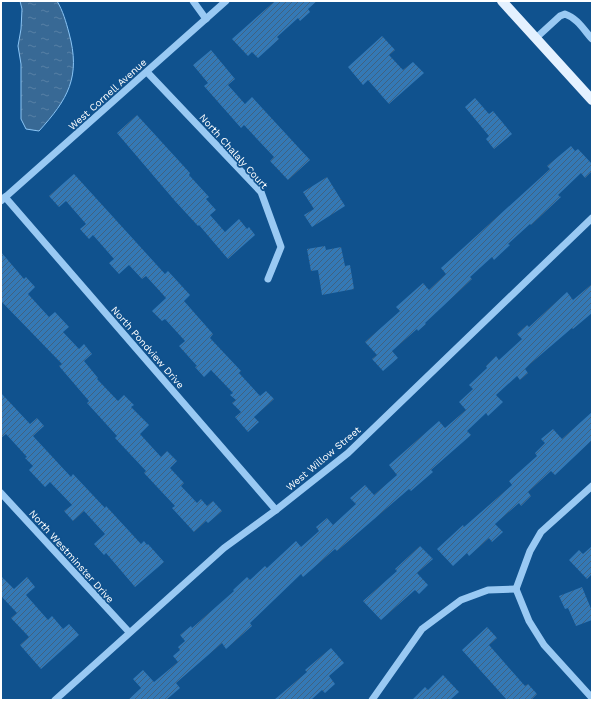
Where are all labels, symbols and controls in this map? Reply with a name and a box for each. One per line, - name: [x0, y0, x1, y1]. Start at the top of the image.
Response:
- street label: West Cornell Avenue: [66, 56, 149, 132]
- street label: North Chalaly Court: [197, 112, 271, 191]
- street label: North Pondview Drive: [109, 304, 186, 391]
- street label: West Willow Street: [284, 424, 363, 493]
- street label: North Westminster Drive: [27, 508, 116, 605]

